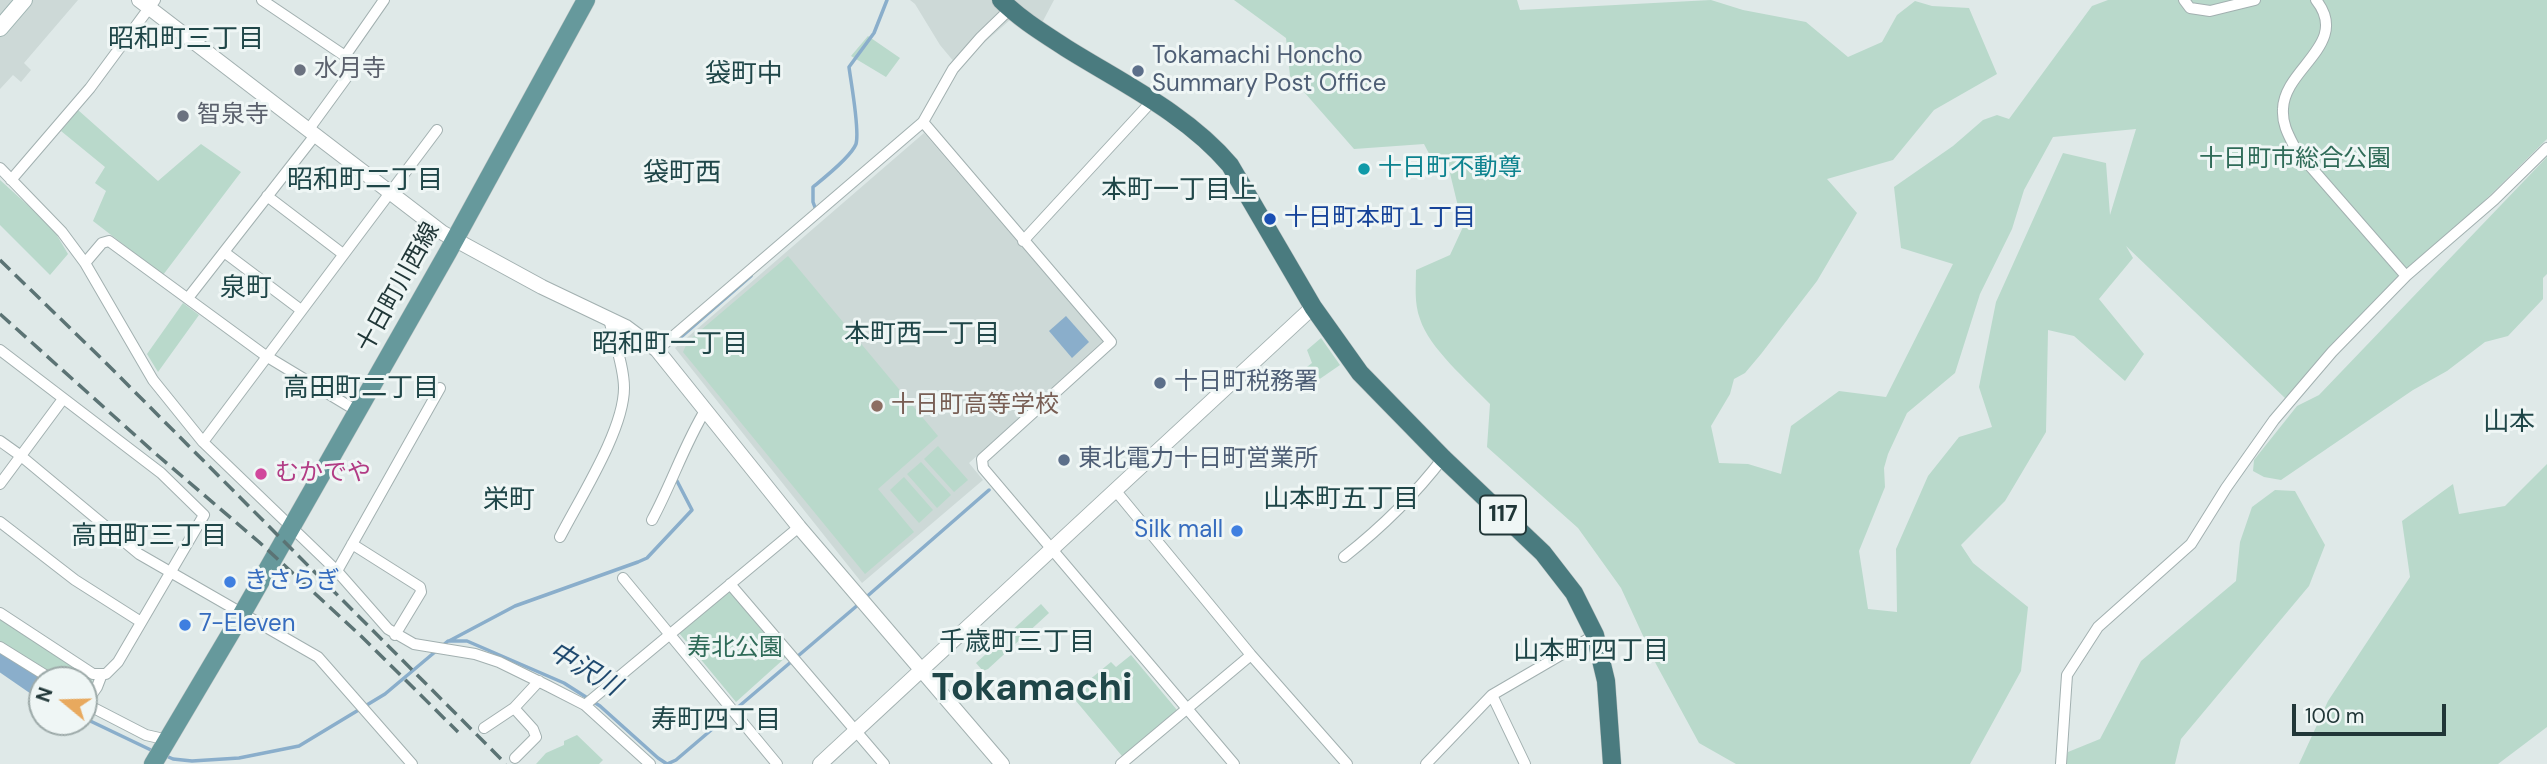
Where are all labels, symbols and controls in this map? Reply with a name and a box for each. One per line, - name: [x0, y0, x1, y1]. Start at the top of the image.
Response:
- district label: 昭和町三丁目: [108, 24, 264, 56]
- place label: Tokamachi Honcho Summary Post Office: [1152, 43, 1386, 99]
- place label: 水月寺: [314, 56, 386, 84]
- district label: 袋町中: [705, 59, 783, 91]
- marker: 水月寺: [292, 62, 308, 78]
- marker: Tokamachi Honcho Summary Post Office: [1130, 63, 1146, 79]
- place label: 智泉寺: [197, 102, 269, 130]
- marker: 智泉寺: [175, 108, 191, 124]
- park label: 十日町市総合公園: [2199, 146, 2391, 174]
- place label: 十日町不動尊: [1378, 155, 1522, 183]
- district label: 袋町西: [643, 158, 721, 190]
- marker: 十日町不動尊: [1356, 161, 1372, 177]
- district label: 昭和町二丁目: [287, 165, 443, 197]
- district label: 本町一丁目上: [1101, 175, 1257, 207]
- place label: 十日町本町１丁目: [1284, 205, 1476, 233]
- marker: 十日町本町１丁目: [1262, 211, 1278, 227]
- street label: 十日町川西線: [351, 218, 447, 358]
- district label: 泉町: [220, 273, 272, 305]
- district label: 本町西一丁目: [844, 319, 1000, 351]
- district label: 昭和町一丁目: [592, 329, 748, 361]
- place label: 十日町税務署: [1174, 369, 1318, 397]
- district label: 高田町二丁目: [283, 373, 439, 405]
- marker: 十日町税務署: [1152, 375, 1168, 391]
- place label: 十日町高等学校: [891, 392, 1059, 420]
- marker: 十日町高等学校: [869, 398, 885, 414]
- district label: 山本: [2483, 407, 2535, 439]
- place label: 東北電力十日町営業所: [1078, 446, 1318, 474]
- marker: 東北電力十日町営業所: [1056, 452, 1072, 468]
- place label: むかでや: [275, 460, 371, 488]
- marker: むかでや: [253, 466, 269, 482]
- district label: 山本町五丁目: [1263, 484, 1419, 516]
- district label: 栄町: [483, 485, 535, 517]
- road number: 117: [1480, 495, 1526, 534]
- place label: Silk mall: [1134, 517, 1223, 545]
- district label: 高田町三丁目: [71, 521, 227, 553]
- marker: Silk mall: [1229, 523, 1245, 539]
- place label: きさらぎ: [244, 568, 340, 596]
- marker: きさらぎ: [222, 574, 238, 590]
- place label: 7-Eleven: [199, 611, 296, 639]
- marker: 7-Eleven: [177, 617, 193, 633]
- district label: 千歳町三丁目: [939, 627, 1095, 659]
- park label: 寿北公園: [687, 635, 783, 663]
- district label: 山本町四丁目: [1513, 636, 1669, 668]
- water label: 中沢川: [543, 637, 625, 703]
- north arrow: [28, 666, 98, 736]
- district label: Tokamachi: [932, 667, 1132, 713]
- text: N: [30, 684, 59, 705]
- scale bar: [2295, 690, 2449, 734]
- text: 100 m: [2305, 702, 2365, 730]
- district label: 寿町四丁目: [651, 705, 781, 737]

